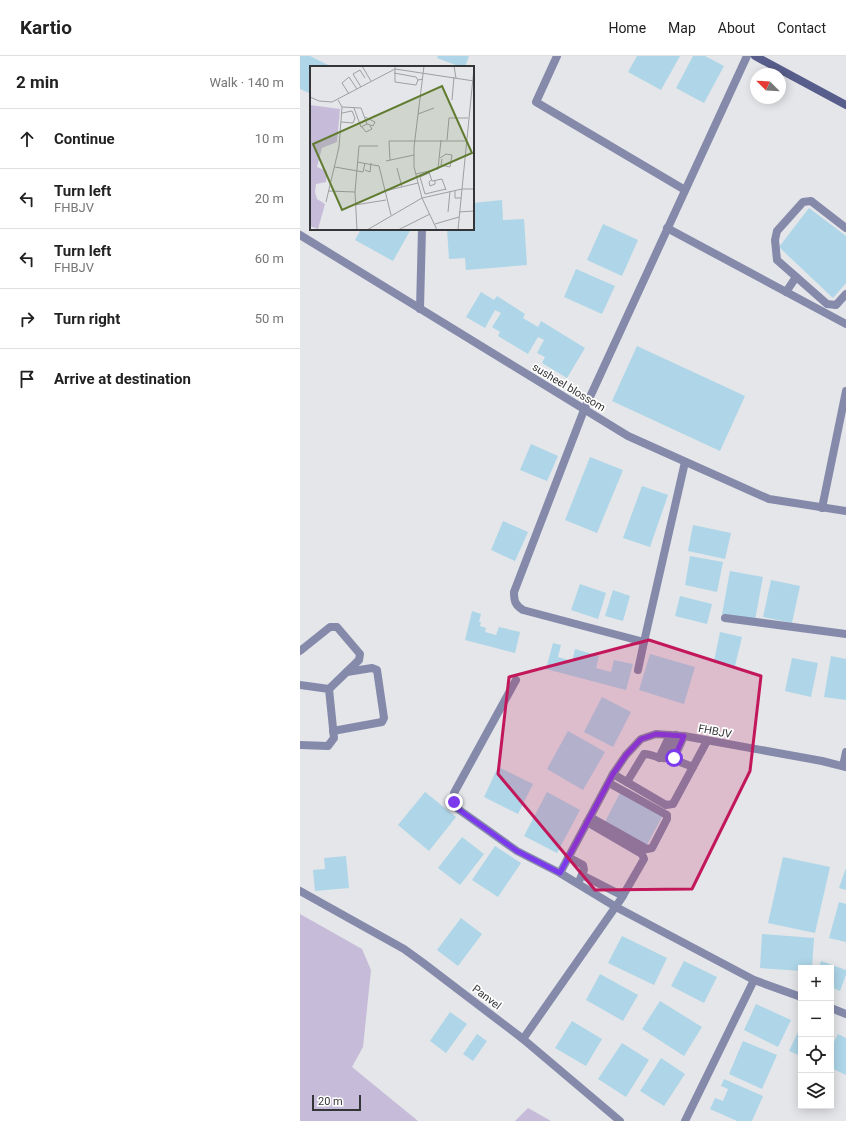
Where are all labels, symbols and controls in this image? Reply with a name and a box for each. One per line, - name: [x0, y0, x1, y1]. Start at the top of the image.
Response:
- text: Kartio: [20, 16, 72, 39]
- text: Home: [608, 20, 646, 36]
- text: Map: [668, 20, 696, 36]
- text: About: [718, 20, 755, 36]
- text: Contact: [777, 20, 826, 36]
- inset map: [310, 66, 474, 230]
- north arrow: [750, 68, 786, 104]
- text: 2 min: [16, 72, 59, 92]
- text: Walk · 140 m: [209, 75, 284, 90]
- icon: ahead: [16, 128, 38, 150]
- text: Continue: [54, 130, 115, 148]
- text: 10 m: [255, 131, 284, 146]
- text: Turn left: [54, 182, 111, 200]
- icon: left: [16, 188, 38, 210]
- text: 20 m: [255, 191, 284, 206]
- text: FHBJV: [54, 200, 94, 215]
- text: Turn left: [54, 242, 111, 260]
- icon: left: [16, 248, 38, 270]
- text: 60 m: [255, 251, 284, 266]
- text: FHBJV: [54, 260, 94, 275]
- icon: right: [16, 308, 38, 330]
- text: Turn right: [54, 310, 120, 328]
- text: 50 m: [255, 311, 284, 326]
- street label: susheel blossom: [530, 360, 608, 414]
- icon: arrive: [16, 368, 38, 390]
- text: Arrive at destination: [54, 370, 191, 388]
- street label: FHBJV: [697, 722, 733, 741]
- route start: [665, 749, 683, 767]
- route end: [445, 793, 463, 811]
- map controls: [798, 965, 834, 1109]
- button: +: [798, 965, 834, 1001]
- street label: Panvel: [470, 982, 504, 1012]
- button: −: [798, 1001, 834, 1037]
- button: locate: [798, 1037, 834, 1073]
- button: layers: [798, 1073, 834, 1109]
- scale bar: [312, 1093, 361, 1112]
- text: 20 m: [318, 1095, 343, 1108]

